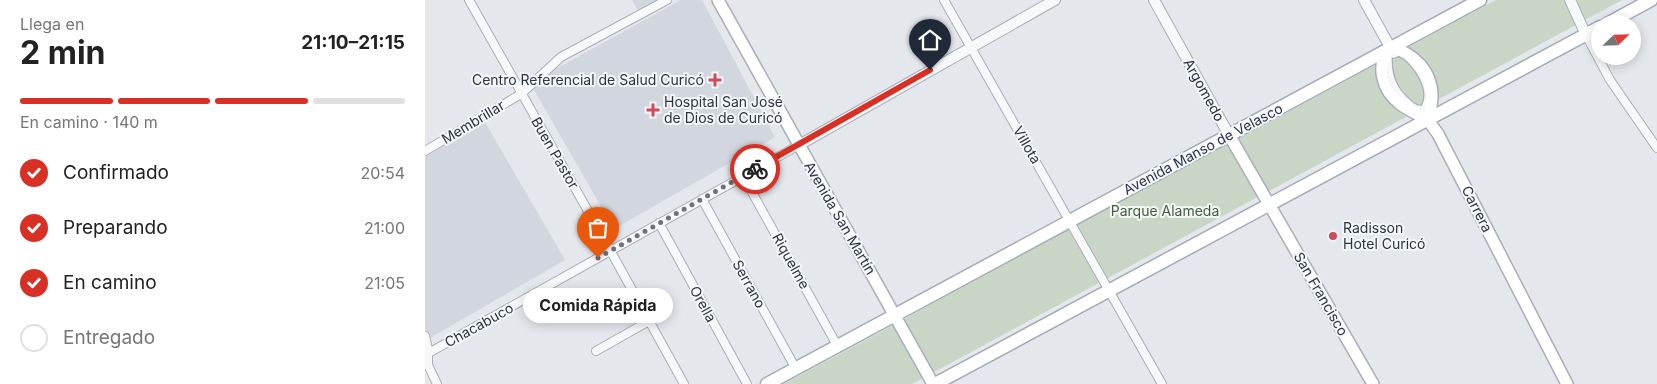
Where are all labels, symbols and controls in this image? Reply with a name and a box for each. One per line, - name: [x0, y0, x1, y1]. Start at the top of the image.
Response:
- text: Llega en: [20, 14, 84, 34]
- north arrow: [1591, 15, 1641, 65]
- map controls: [1591, 15, 1641, 65]
- pin: [909, 19, 951, 70]
- icon: home: [916, 26, 944, 54]
- text: 21:10–21:15: [301, 31, 405, 54]
- text: 2 min: [20, 33, 106, 72]
- street label: Argomedo: [1180, 55, 1229, 124]
- place label: Centro Referencial de Salud Curicó: [472, 71, 704, 88]
- marker: Centro Referencial de Salud Curicó: [708, 73, 722, 87]
- place label: Hospital San José de Dios de Curicó: [664, 93, 783, 126]
- street label: Membrillar: [438, 96, 507, 147]
- street label: Avenida Manso de Velasco: [1120, 99, 1285, 198]
- marker: Hospital San José de Dios de Curicó: [646, 103, 660, 117]
- text: En camino · 140 m: [20, 112, 158, 132]
- street label: Buen Pastor: [528, 114, 583, 192]
- street label: Villota: [1010, 123, 1045, 167]
- courier: [730, 144, 780, 194]
- icon: bike: [741, 155, 769, 183]
- street label: Avenida San Martín: [801, 158, 880, 277]
- icon: check: [20, 159, 48, 187]
- text: Confirmado: [63, 161, 169, 184]
- text: 20:54: [360, 163, 405, 183]
- street label: Carrera: [1459, 183, 1496, 235]
- park label: Parque Alameda: [1111, 202, 1219, 219]
- pin: [577, 207, 619, 258]
- icon: check: [20, 214, 48, 242]
- icon: bag: [584, 214, 612, 242]
- text: Preparando: [63, 216, 168, 239]
- text: 21:00: [364, 218, 405, 238]
- place label: Radisson Hotel Curicó: [1343, 219, 1426, 252]
- street label: Riquelme: [769, 230, 814, 292]
- marker: Radisson Hotel Curicó: [1327, 230, 1339, 242]
- street label: San Francisco: [1291, 249, 1352, 338]
- street label: Serrano: [729, 257, 770, 311]
- icon: check: [20, 269, 48, 297]
- text: En camino: [63, 271, 157, 294]
- text: 21:05: [364, 273, 405, 293]
- street label: Orella: [687, 283, 720, 325]
- callout: Comida Rápida: [523, 288, 673, 323]
- text: Comida Rápida: [539, 295, 657, 315]
- street label: Chacabuco: [442, 299, 516, 350]
- text: Entregado: [63, 326, 155, 349]

